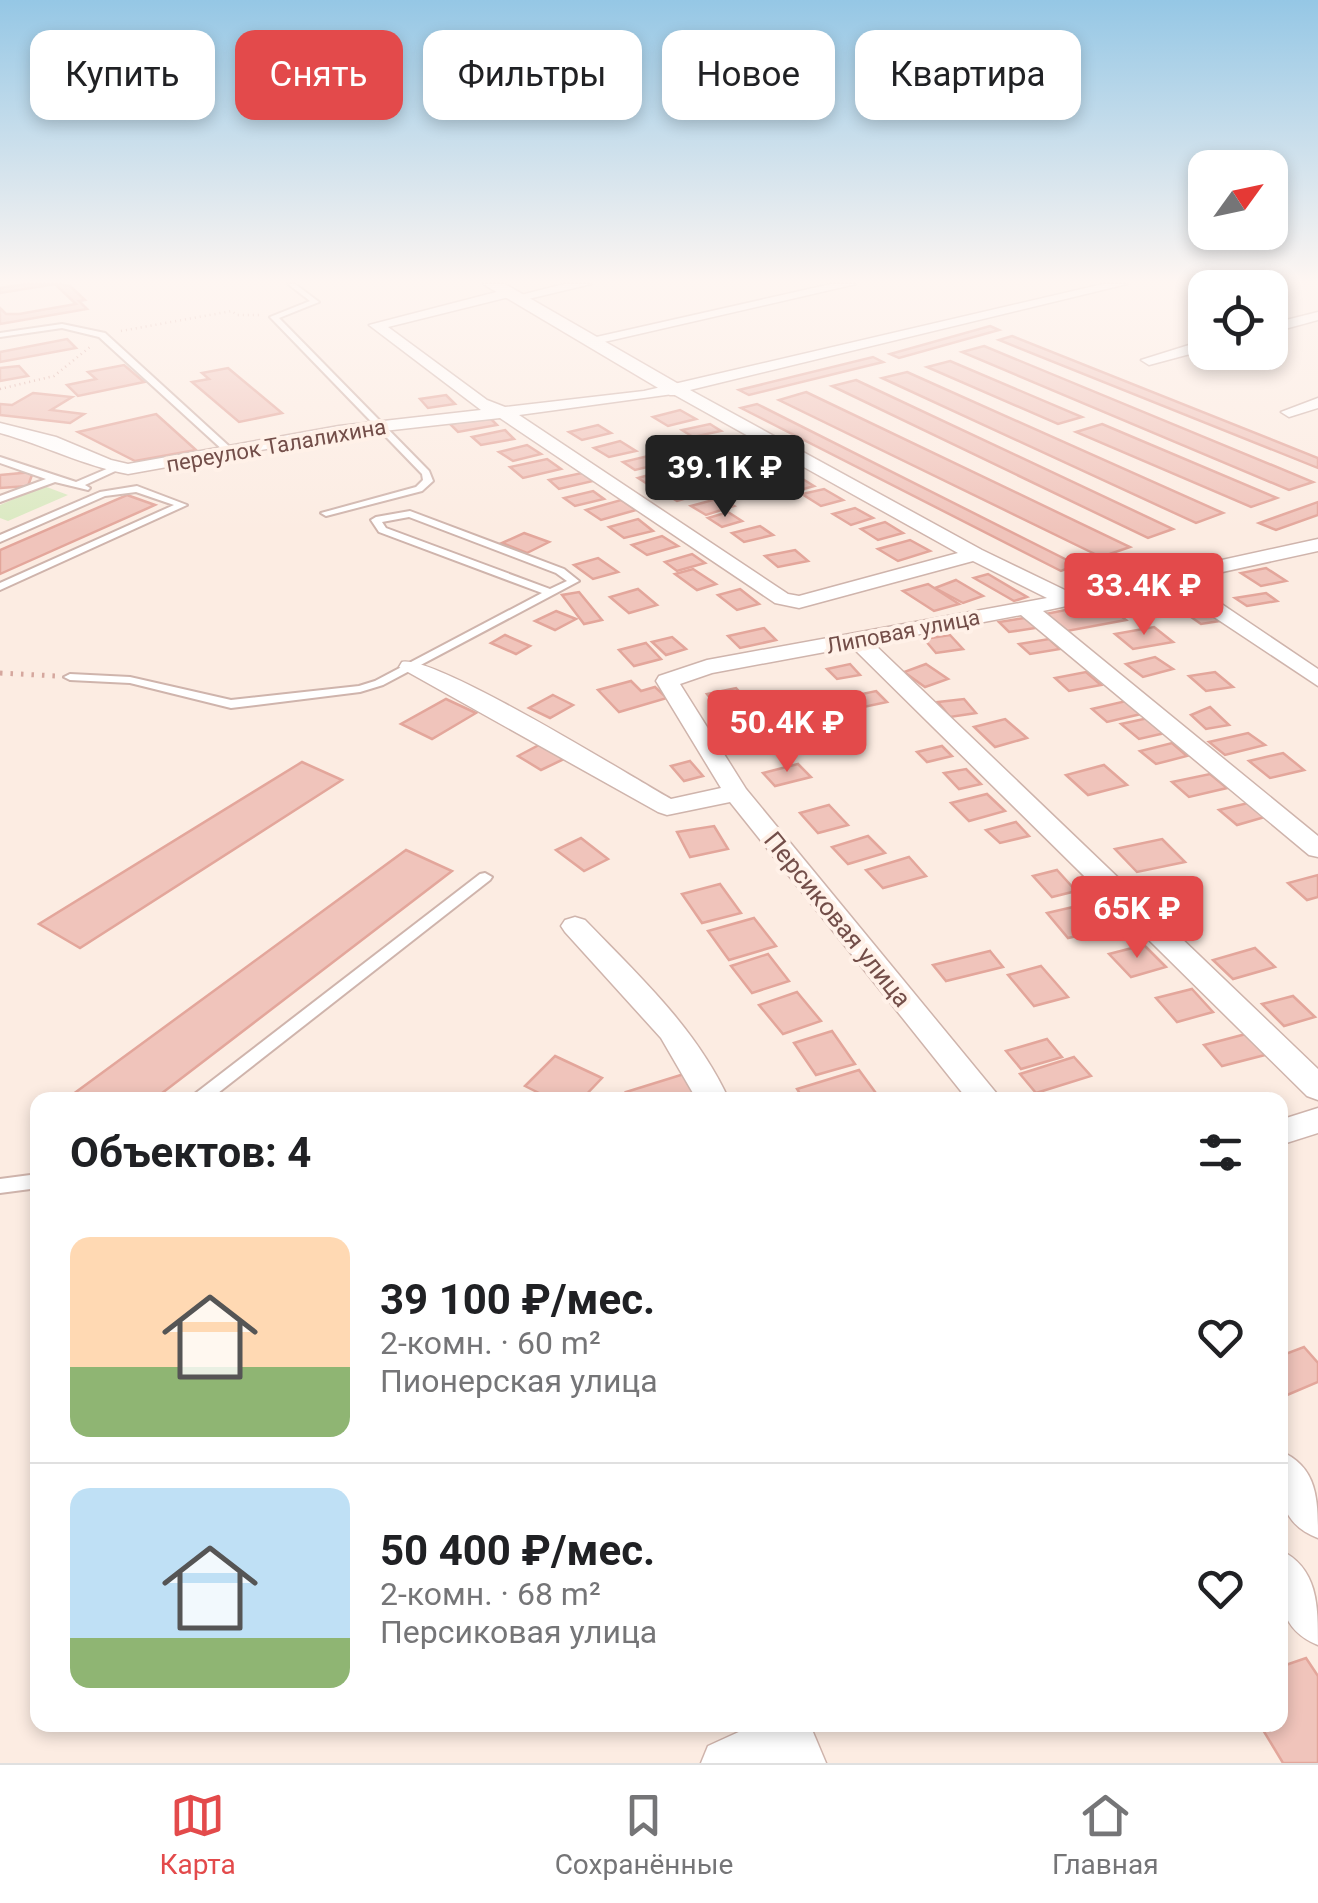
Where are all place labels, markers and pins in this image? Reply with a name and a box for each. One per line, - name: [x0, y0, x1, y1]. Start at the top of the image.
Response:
- pin: 39.1K ₽: [633, 435, 817, 520]
- pin: 33.4K ₽: [1052, 553, 1236, 638]
- pin: 50.4K ₽: [695, 690, 879, 775]
- pin: 65K ₽: [1067, 876, 1207, 961]

